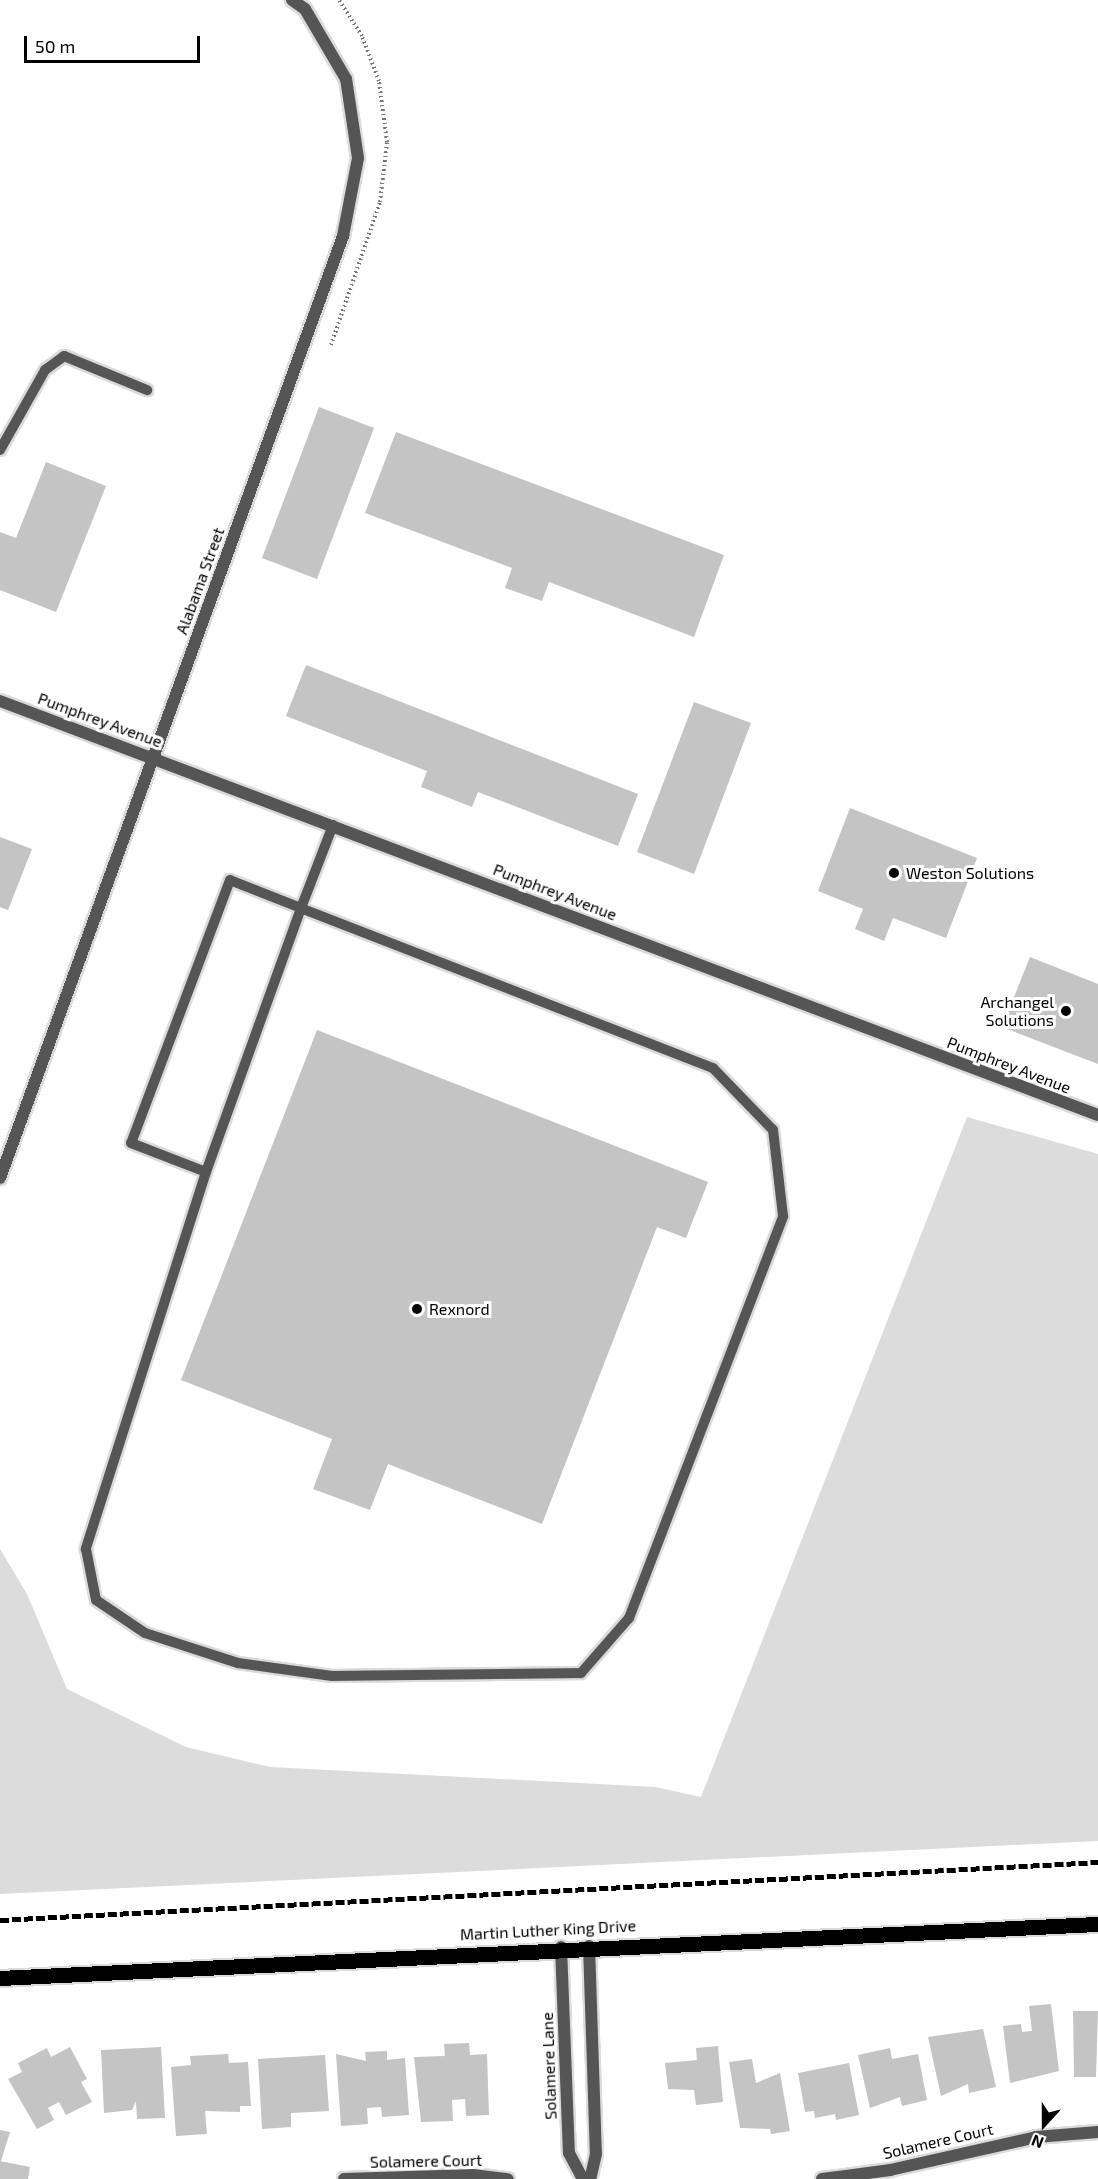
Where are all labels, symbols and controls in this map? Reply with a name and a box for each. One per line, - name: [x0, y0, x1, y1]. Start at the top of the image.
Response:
- scale bar: [27, 24, 202, 62]
- text: 50 m: [35, 35, 75, 57]
- street label: Alabama Street: [172, 525, 228, 637]
- street label: Pumphrey Avenue: [35, 688, 165, 752]
- street label: Pumphrey Avenue: [490, 859, 620, 925]
- place label: Weston Solutions: [906, 863, 1034, 883]
- marker: Weston Solutions: [887, 866, 901, 880]
- place label: Archangel Solutions: [980, 992, 1054, 1030]
- marker: Archangel Solutions: [1059, 1004, 1073, 1018]
- street label: Pumphrey Avenue: [944, 1032, 1074, 1098]
- place label: Rexnord: [429, 1299, 490, 1319]
- marker: Rexnord: [410, 1302, 424, 1316]
- street label: Martin Luther King Drive: [459, 1916, 637, 1944]
- street label: Solamere Lane: [538, 2012, 560, 2120]
- north arrow: [1014, 2095, 1074, 2155]
- street label: Solamere Court: [881, 2119, 995, 2163]
- text: N: [1029, 2131, 1046, 2153]
- street label: Solamere Court: [370, 2150, 482, 2172]

